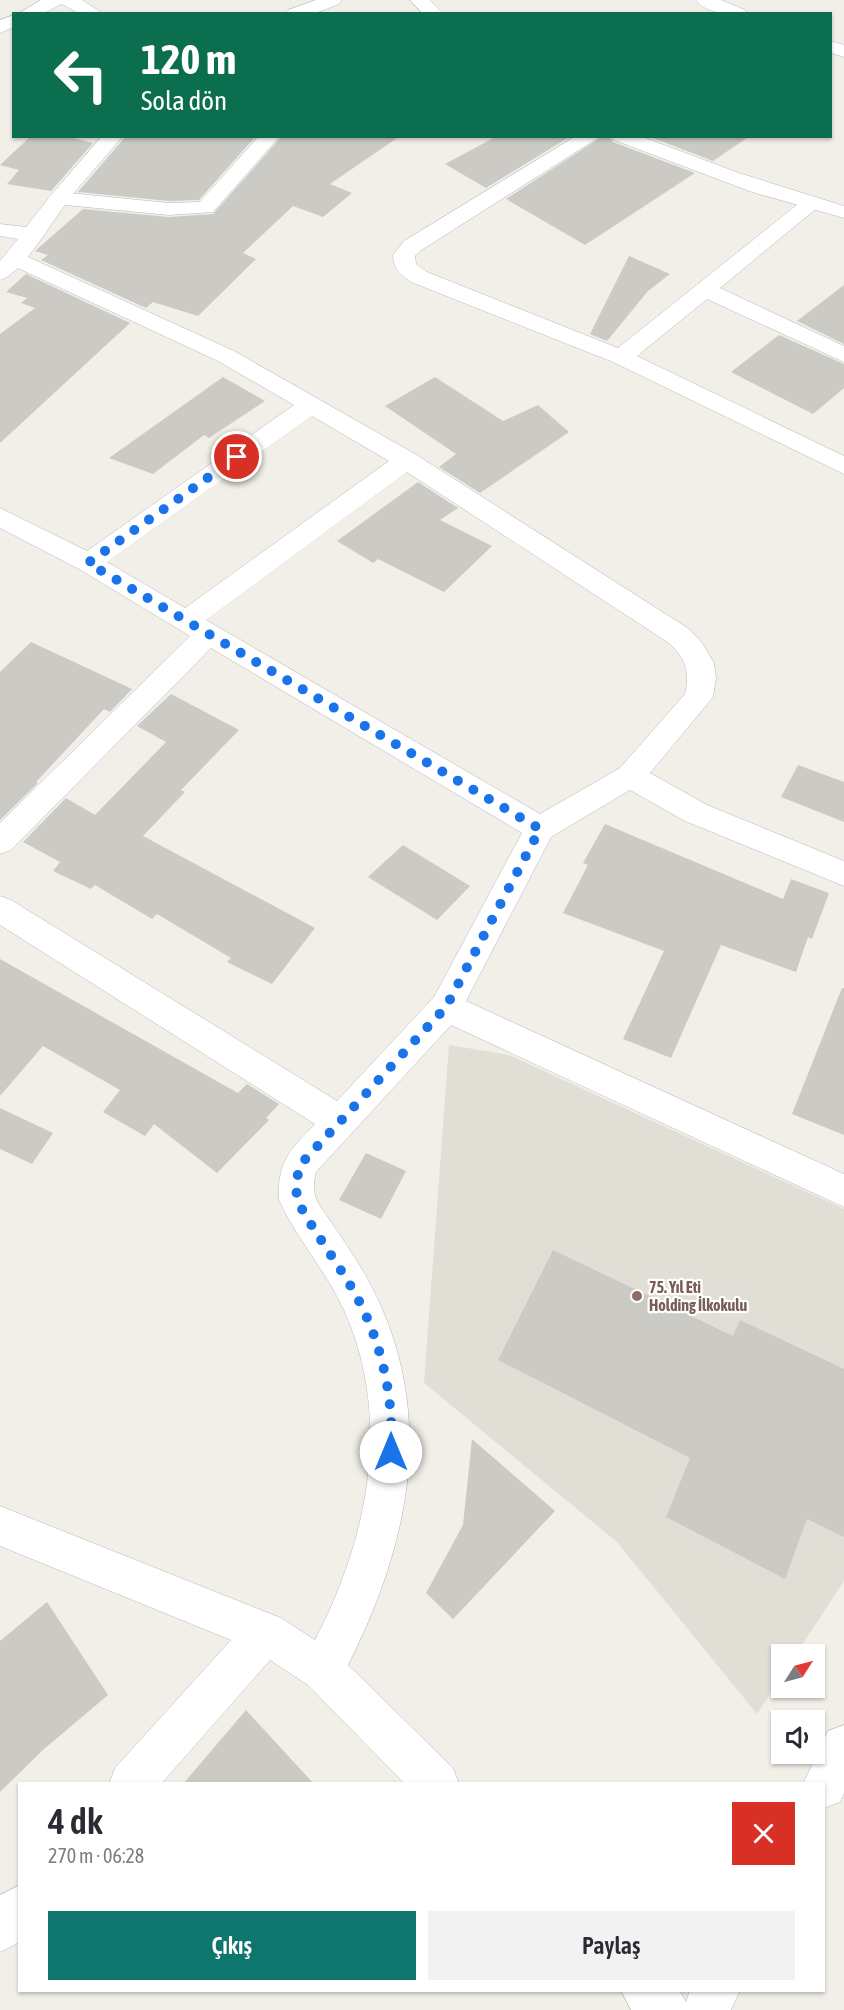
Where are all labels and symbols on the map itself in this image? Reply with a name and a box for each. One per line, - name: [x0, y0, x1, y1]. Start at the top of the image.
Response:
- pin: [211, 431, 262, 482]
- place label: 75. Yıl Eti Holding İlkokulu: [649, 1278, 748, 1314]
- marker: 75. Yıl Eti Holding İlkokulu: [630, 1289, 644, 1303]
- position arrow: [359, 1420, 423, 1484]
- north arrow: [771, 1644, 825, 1698]

